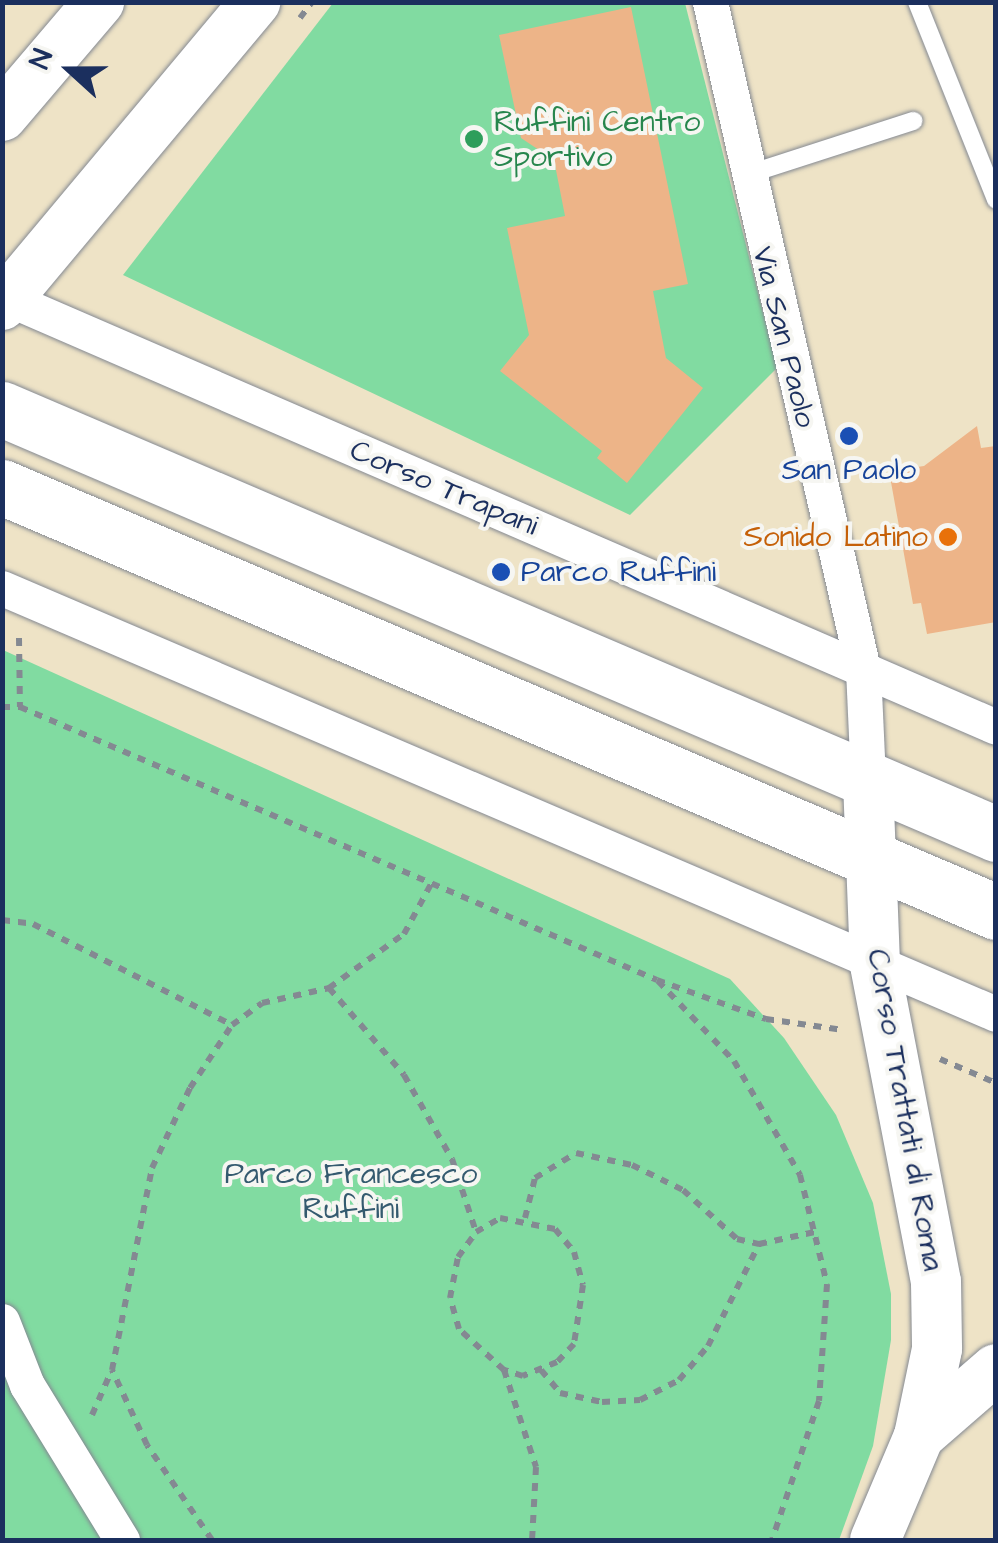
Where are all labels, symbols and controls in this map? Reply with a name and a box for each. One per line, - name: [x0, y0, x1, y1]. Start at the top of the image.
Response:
- north arrow: [20, 20, 120, 120]
- text: N: [20, 44, 63, 74]
- place label: Ruffini Centro Sportivo: [494, 104, 700, 174]
- marker: Ruffini Centro Sportivo: [463, 128, 485, 150]
- street label: Via San Paolo: [744, 243, 824, 431]
- marker: San Paolo: [838, 425, 860, 447]
- street label: Corso Trapani: [345, 432, 543, 544]
- place label: San Paolo: [782, 452, 916, 488]
- place label: Sonido Latino: [743, 519, 928, 555]
- marker: Sonido Latino: [937, 526, 959, 548]
- place label: Parco Ruffini: [521, 554, 716, 590]
- marker: Parco Ruffini: [490, 561, 512, 583]
- street label: Corso Trattati di Roma: [859, 946, 951, 1274]
- park label: Parco Francesco Ruffini: [225, 1156, 477, 1226]

